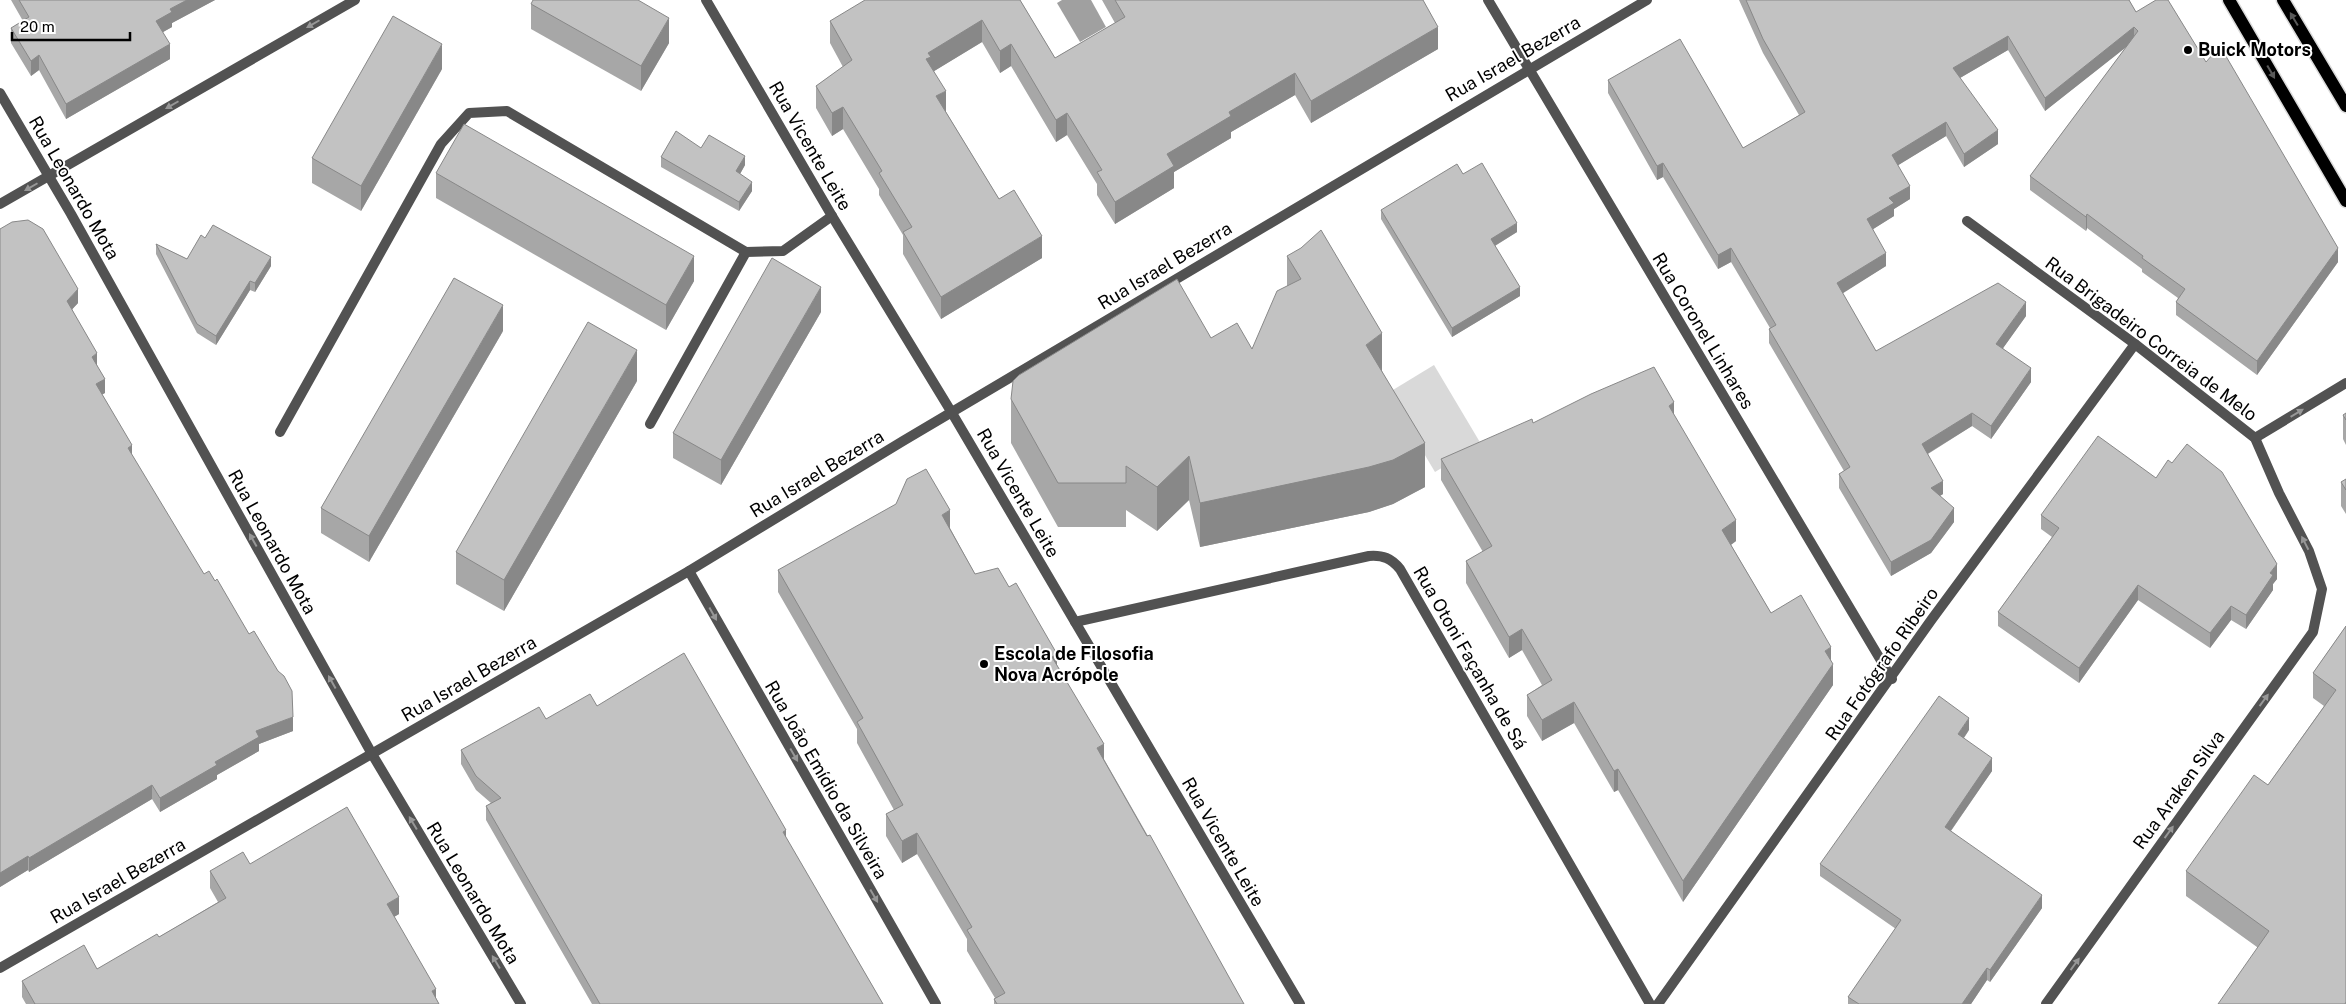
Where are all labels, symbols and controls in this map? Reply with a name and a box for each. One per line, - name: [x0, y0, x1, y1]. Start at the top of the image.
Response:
- scale bar: [12, 10, 130, 42]
- street label: Rua Israel Bezerra: [1442, 11, 1584, 106]
- one-way arrow: [2290, 13, 2299, 26]
- text: 20 m: [20, 18, 55, 35]
- one-way arrow: [306, 20, 319, 29]
- place label: Buick Motors: [2198, 39, 2311, 60]
- marker: Buick Motors: [2182, 44, 2194, 56]
- one-way arrow: [2267, 66, 2276, 79]
- street label: Rua Vicente Leite: [765, 77, 856, 214]
- one-way arrow: [165, 101, 178, 110]
- street label: Rua Leonardo Mota: [25, 112, 124, 263]
- one-way arrow: [24, 182, 38, 191]
- street label: Rua Israel Bezerra: [1094, 217, 1235, 314]
- street label: Rua Coronel Linhares: [1648, 249, 1758, 413]
- street label: Rua Brigadeiro Correia de Melo: [2041, 252, 2261, 425]
- one-way arrow: [2291, 408, 2304, 417]
- street label: Rua Vicente Leite: [973, 424, 1064, 561]
- street label: Rua Israel Bezerra: [746, 425, 887, 522]
- street label: Rua Leonardo Mota: [224, 466, 321, 618]
- one-way arrow: [248, 533, 257, 546]
- one-way arrow: [2301, 536, 2309, 550]
- street label: Rua Otoni Façanha de Sá: [1409, 562, 1532, 753]
- street label: Rua Fotógrafo Ribeiro: [1821, 583, 1942, 744]
- one-way arrow: [709, 606, 717, 621]
- street label: Rua Israel Bezerra: [398, 631, 540, 726]
- place label: Escola de Filosofia Nova Acrópole: [994, 643, 1154, 685]
- marker: Escola de Filosofia Nova Acrópole: [978, 658, 990, 670]
- one-way arrow: [327, 675, 336, 688]
- street label: Rua João Emídio da Silveira: [761, 677, 892, 883]
- one-way arrow: [2259, 693, 2269, 707]
- street label: Rua Araken Silva: [2129, 726, 2229, 853]
- one-way arrow: [789, 748, 798, 761]
- street label: Rua Vicente Leite: [1178, 773, 1269, 910]
- one-way arrow: [408, 816, 417, 829]
- street label: Rua Leonardo Mota: [423, 818, 524, 968]
- one-way arrow: [2164, 825, 2174, 839]
- street label: Rua Israel Bezerra: [47, 833, 189, 928]
- one-way arrow: [870, 889, 879, 903]
- one-way arrow: [491, 956, 500, 969]
- one-way arrow: [2070, 957, 2080, 971]

